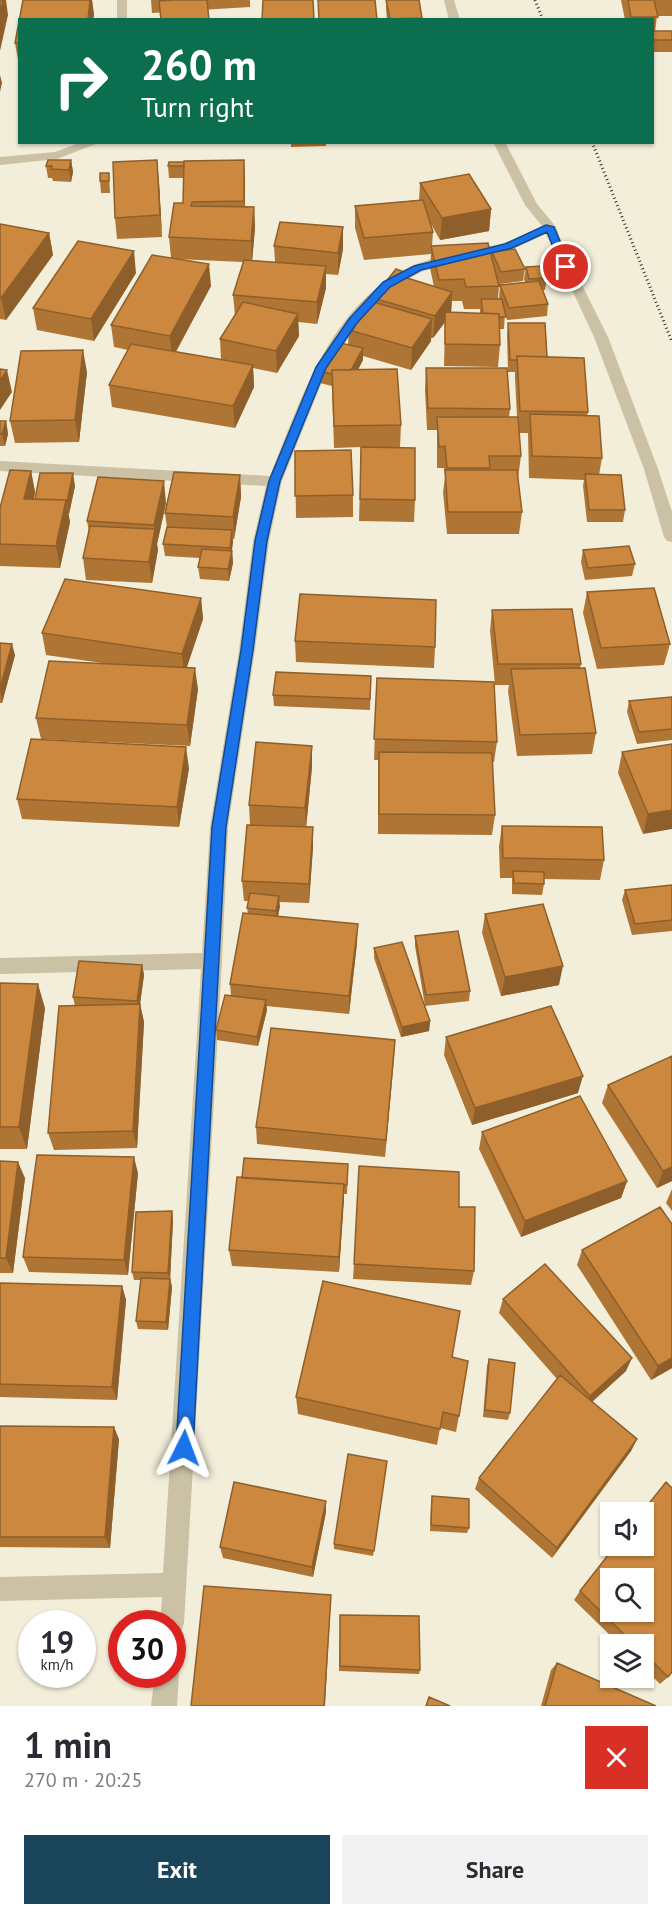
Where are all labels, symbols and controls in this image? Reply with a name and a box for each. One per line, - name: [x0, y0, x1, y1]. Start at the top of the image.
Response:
- text: 260 m: [141, 37, 257, 92]
- icon: right: [42, 42, 120, 120]
- text: Turn right: [141, 90, 254, 124]
- pin: [540, 241, 591, 292]
- icon: arrive: [549, 250, 582, 283]
- position arrow: [152, 1416, 216, 1480]
- map controls: [600, 1502, 654, 1688]
- button: sound: [600, 1502, 654, 1556]
- button: search: [600, 1568, 654, 1622]
- speed limit sign: 30: [108, 1610, 186, 1688]
- text: 19: [40, 1622, 74, 1661]
- button: layers: [600, 1634, 654, 1688]
- text: km/h: [41, 1655, 73, 1674]
- text: 1 min: [24, 1721, 112, 1768]
- button: close: [585, 1726, 648, 1789]
- text: 270 m · 20:25: [24, 1767, 142, 1793]
- button: Exit: [24, 1835, 330, 1904]
- button: Share: [342, 1835, 648, 1904]

